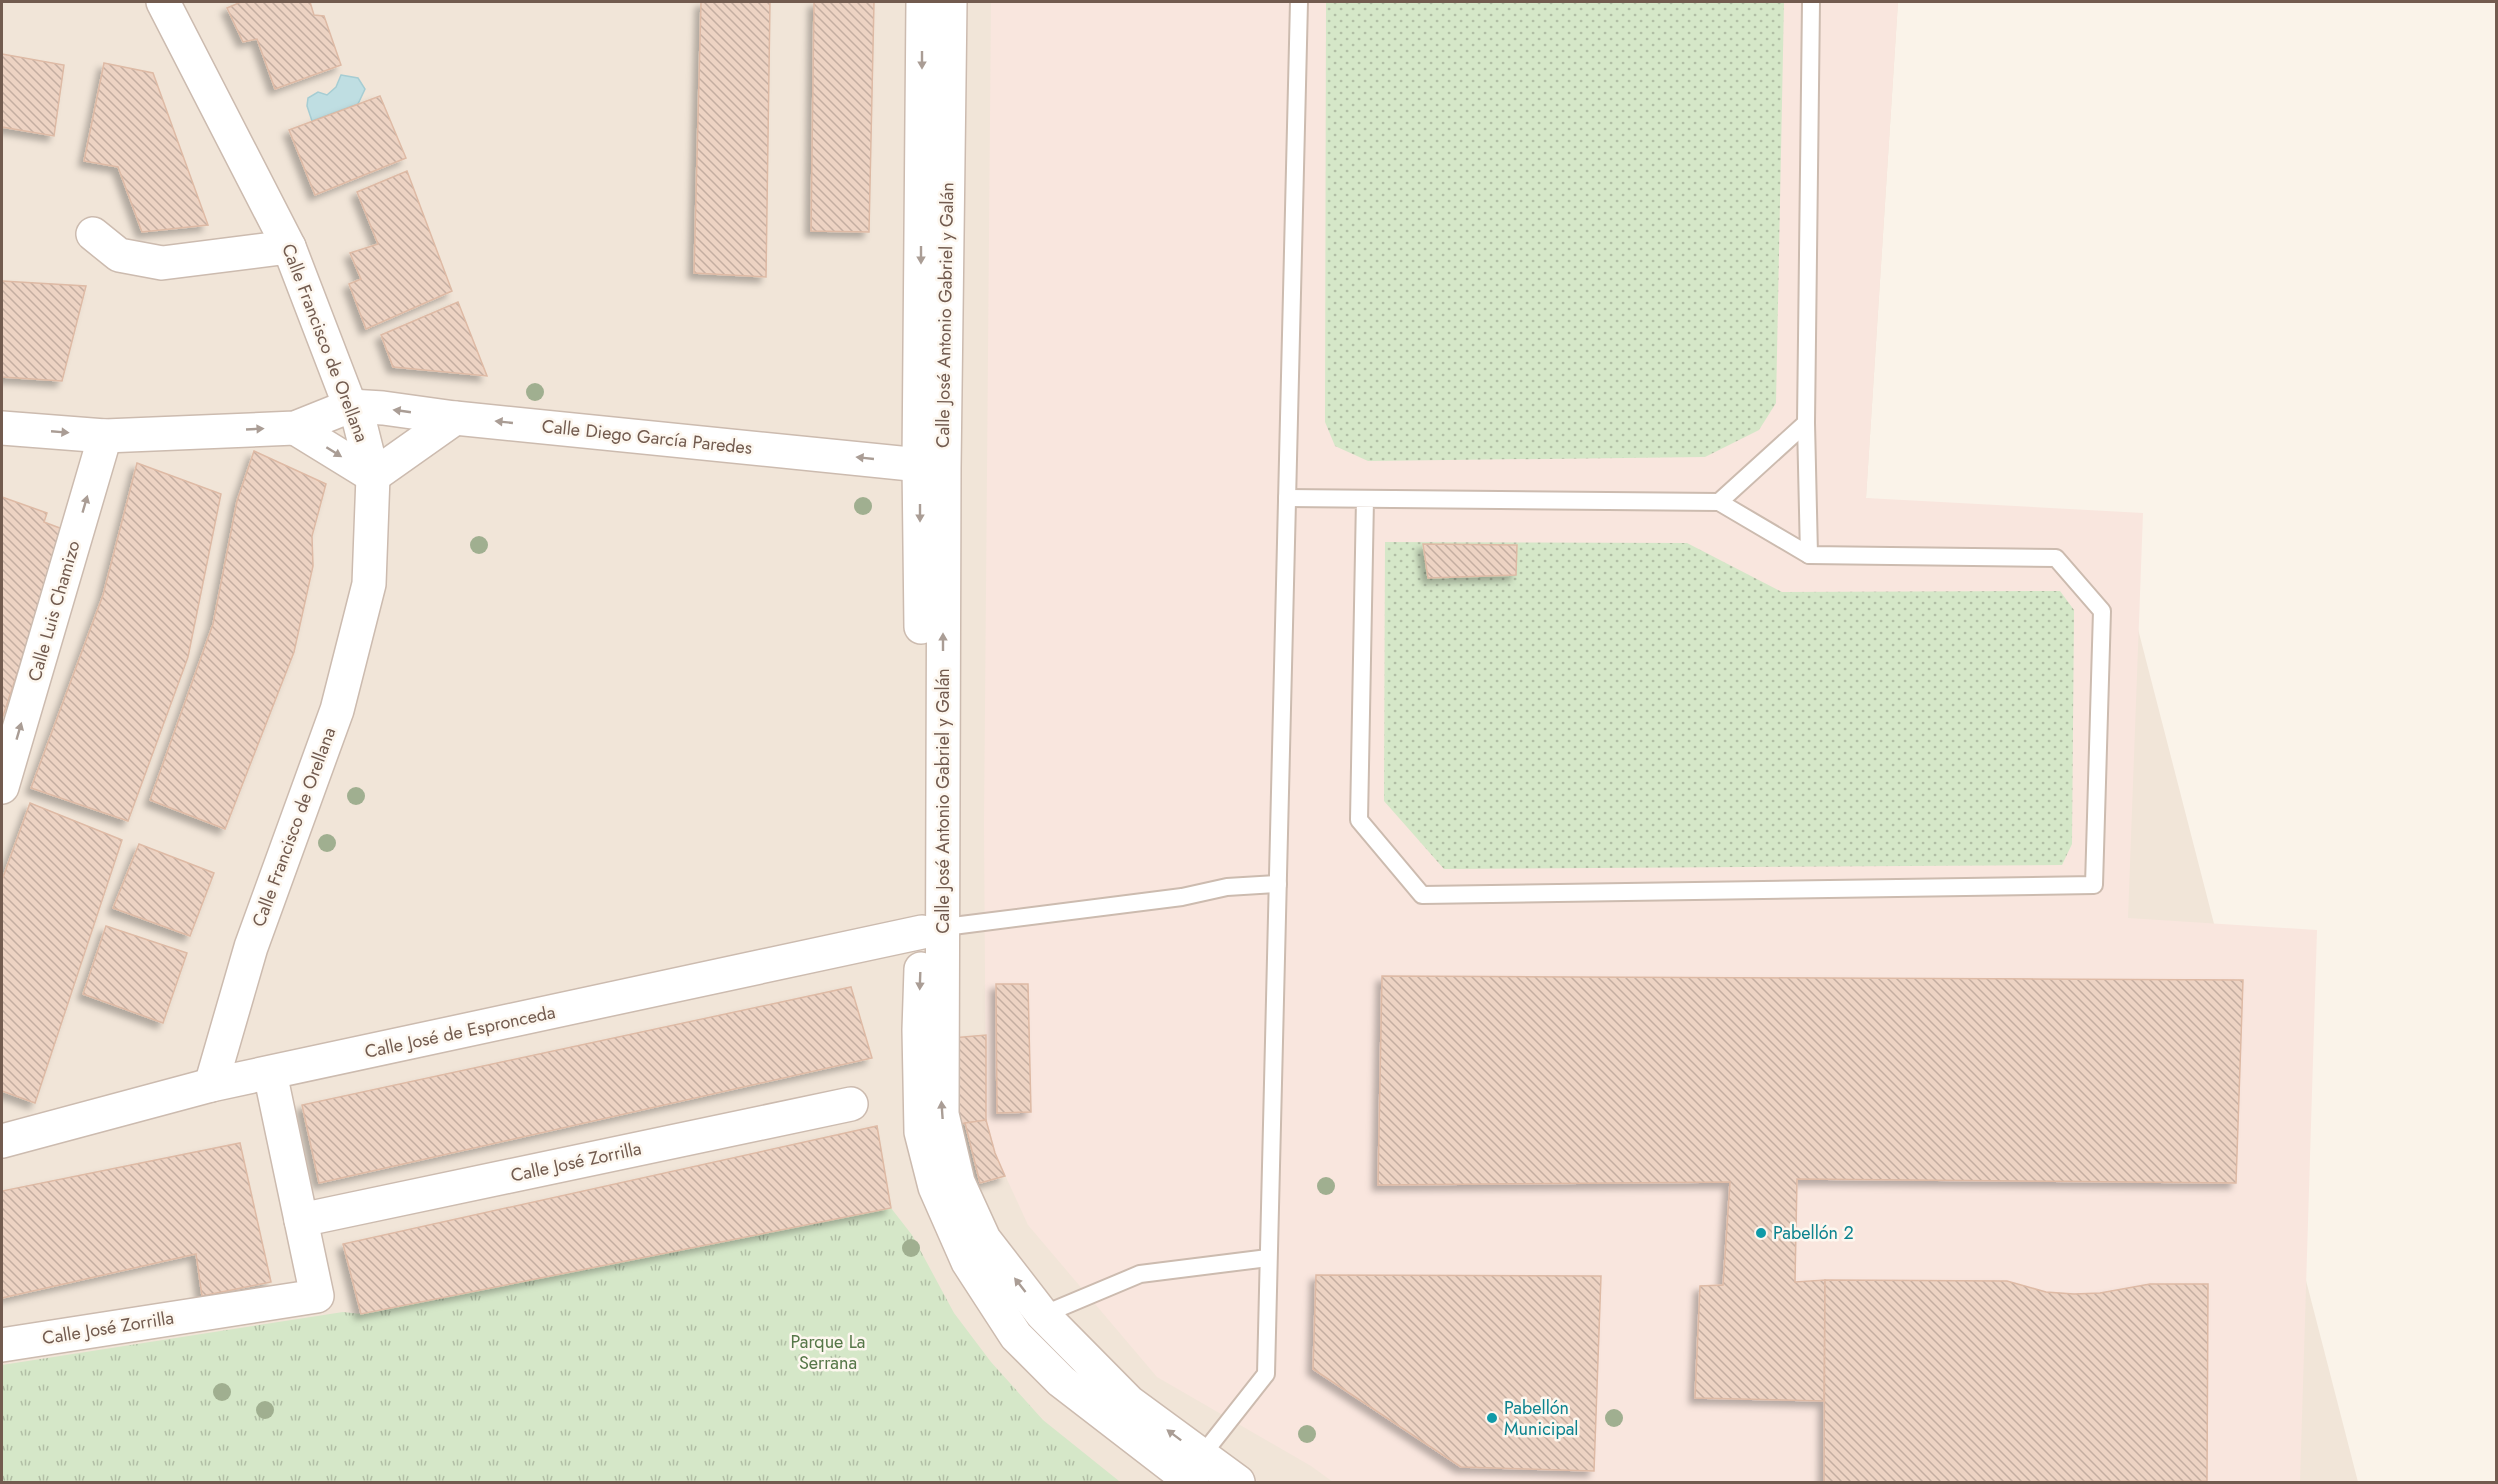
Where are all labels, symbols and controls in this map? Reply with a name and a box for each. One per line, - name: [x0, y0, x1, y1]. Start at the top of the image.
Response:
- one-way arrow: [917, 50, 927, 69]
- street label: Calle José Antonio Gabriel y Galán: [930, 182, 960, 448]
- street label: Calle Francisco de Orellana: [275, 240, 375, 446]
- one-way arrow: [916, 245, 926, 264]
- one-way arrow: [393, 406, 412, 415]
- street label: Calle Diego García Paredes: [541, 413, 753, 461]
- one-way arrow: [494, 417, 513, 427]
- one-way arrow: [245, 425, 264, 434]
- one-way arrow: [50, 427, 69, 437]
- one-way arrow: [326, 446, 342, 457]
- one-way arrow: [855, 453, 874, 463]
- one-way arrow: [81, 495, 91, 513]
- one-way arrow: [915, 503, 925, 522]
- street label: Calle Luis Chamizo: [21, 537, 87, 685]
- one-way arrow: [938, 633, 948, 652]
- street label: Calle José Antonio Gabriel y Galán: [930, 668, 956, 934]
- one-way arrow: [14, 722, 24, 740]
- street label: Calle Francisco de Orellana: [246, 724, 342, 930]
- one-way arrow: [916, 971, 925, 990]
- street label: Calle José de Espronceda: [362, 999, 558, 1065]
- one-way arrow: [938, 1100, 947, 1119]
- street label: Calle José Zorrilla: [508, 1135, 644, 1189]
- place label: Pabellón 2: [1773, 1220, 1854, 1246]
- marker: Pabellón 2: [1754, 1226, 1768, 1240]
- one-way arrow: [1014, 1277, 1027, 1293]
- street label: Calle José Zorrilla: [40, 1305, 176, 1351]
- park label: Parque La Serrana: [790, 1329, 866, 1376]
- place label: Pabellón Municipal: [1504, 1395, 1579, 1442]
- marker: Pabellón Municipal: [1485, 1411, 1499, 1425]
- one-way arrow: [1167, 1429, 1183, 1441]

